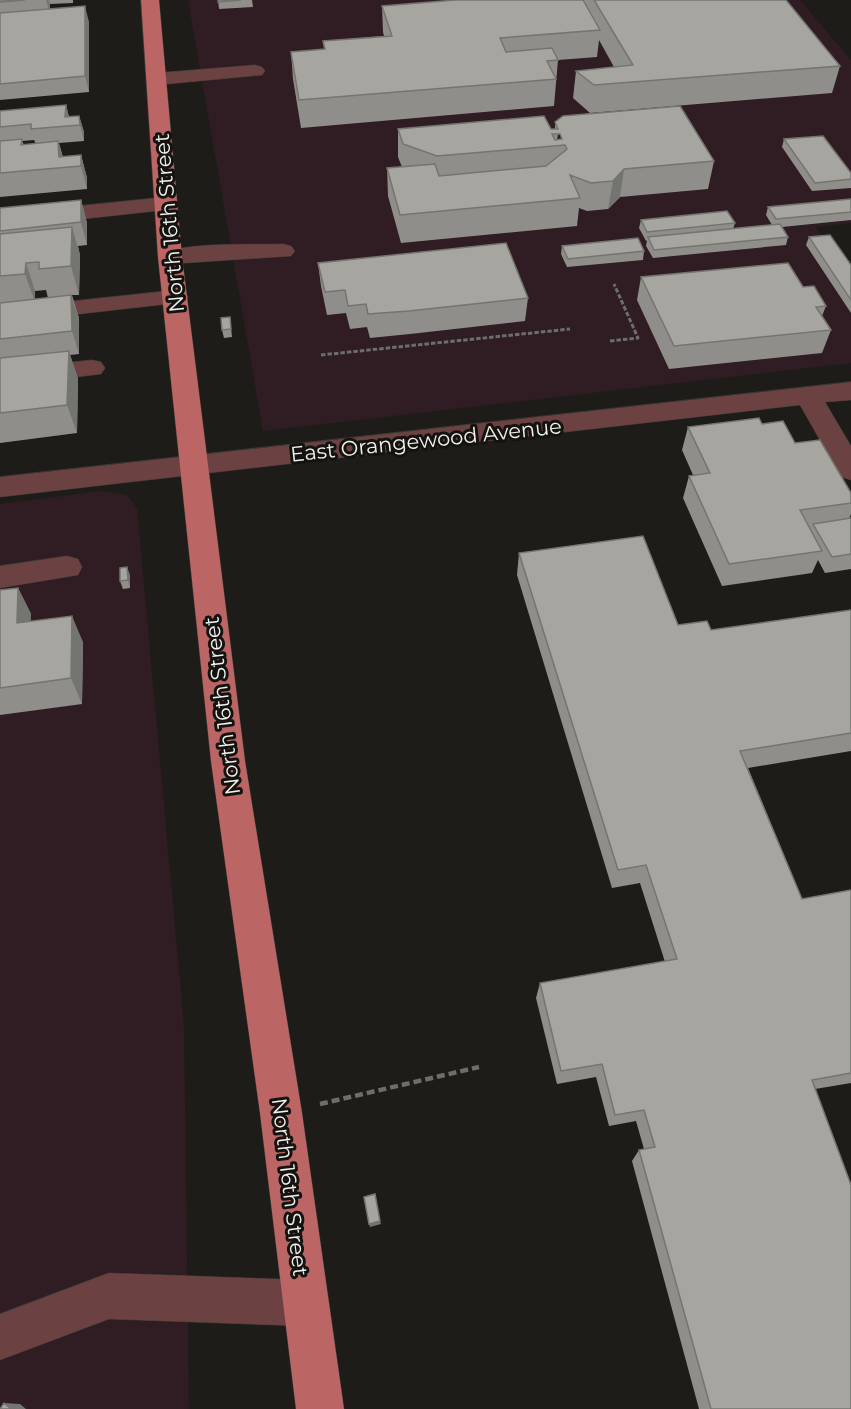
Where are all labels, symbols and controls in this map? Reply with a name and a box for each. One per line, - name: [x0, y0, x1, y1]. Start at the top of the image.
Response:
- street label: North 16th Street: [149, 133, 189, 313]
- street label: East Orangewood Avenue: [289, 413, 563, 467]
- street label: North 16th Street: [199, 615, 245, 797]
- street label: North 16th Street: [267, 1096, 313, 1278]

